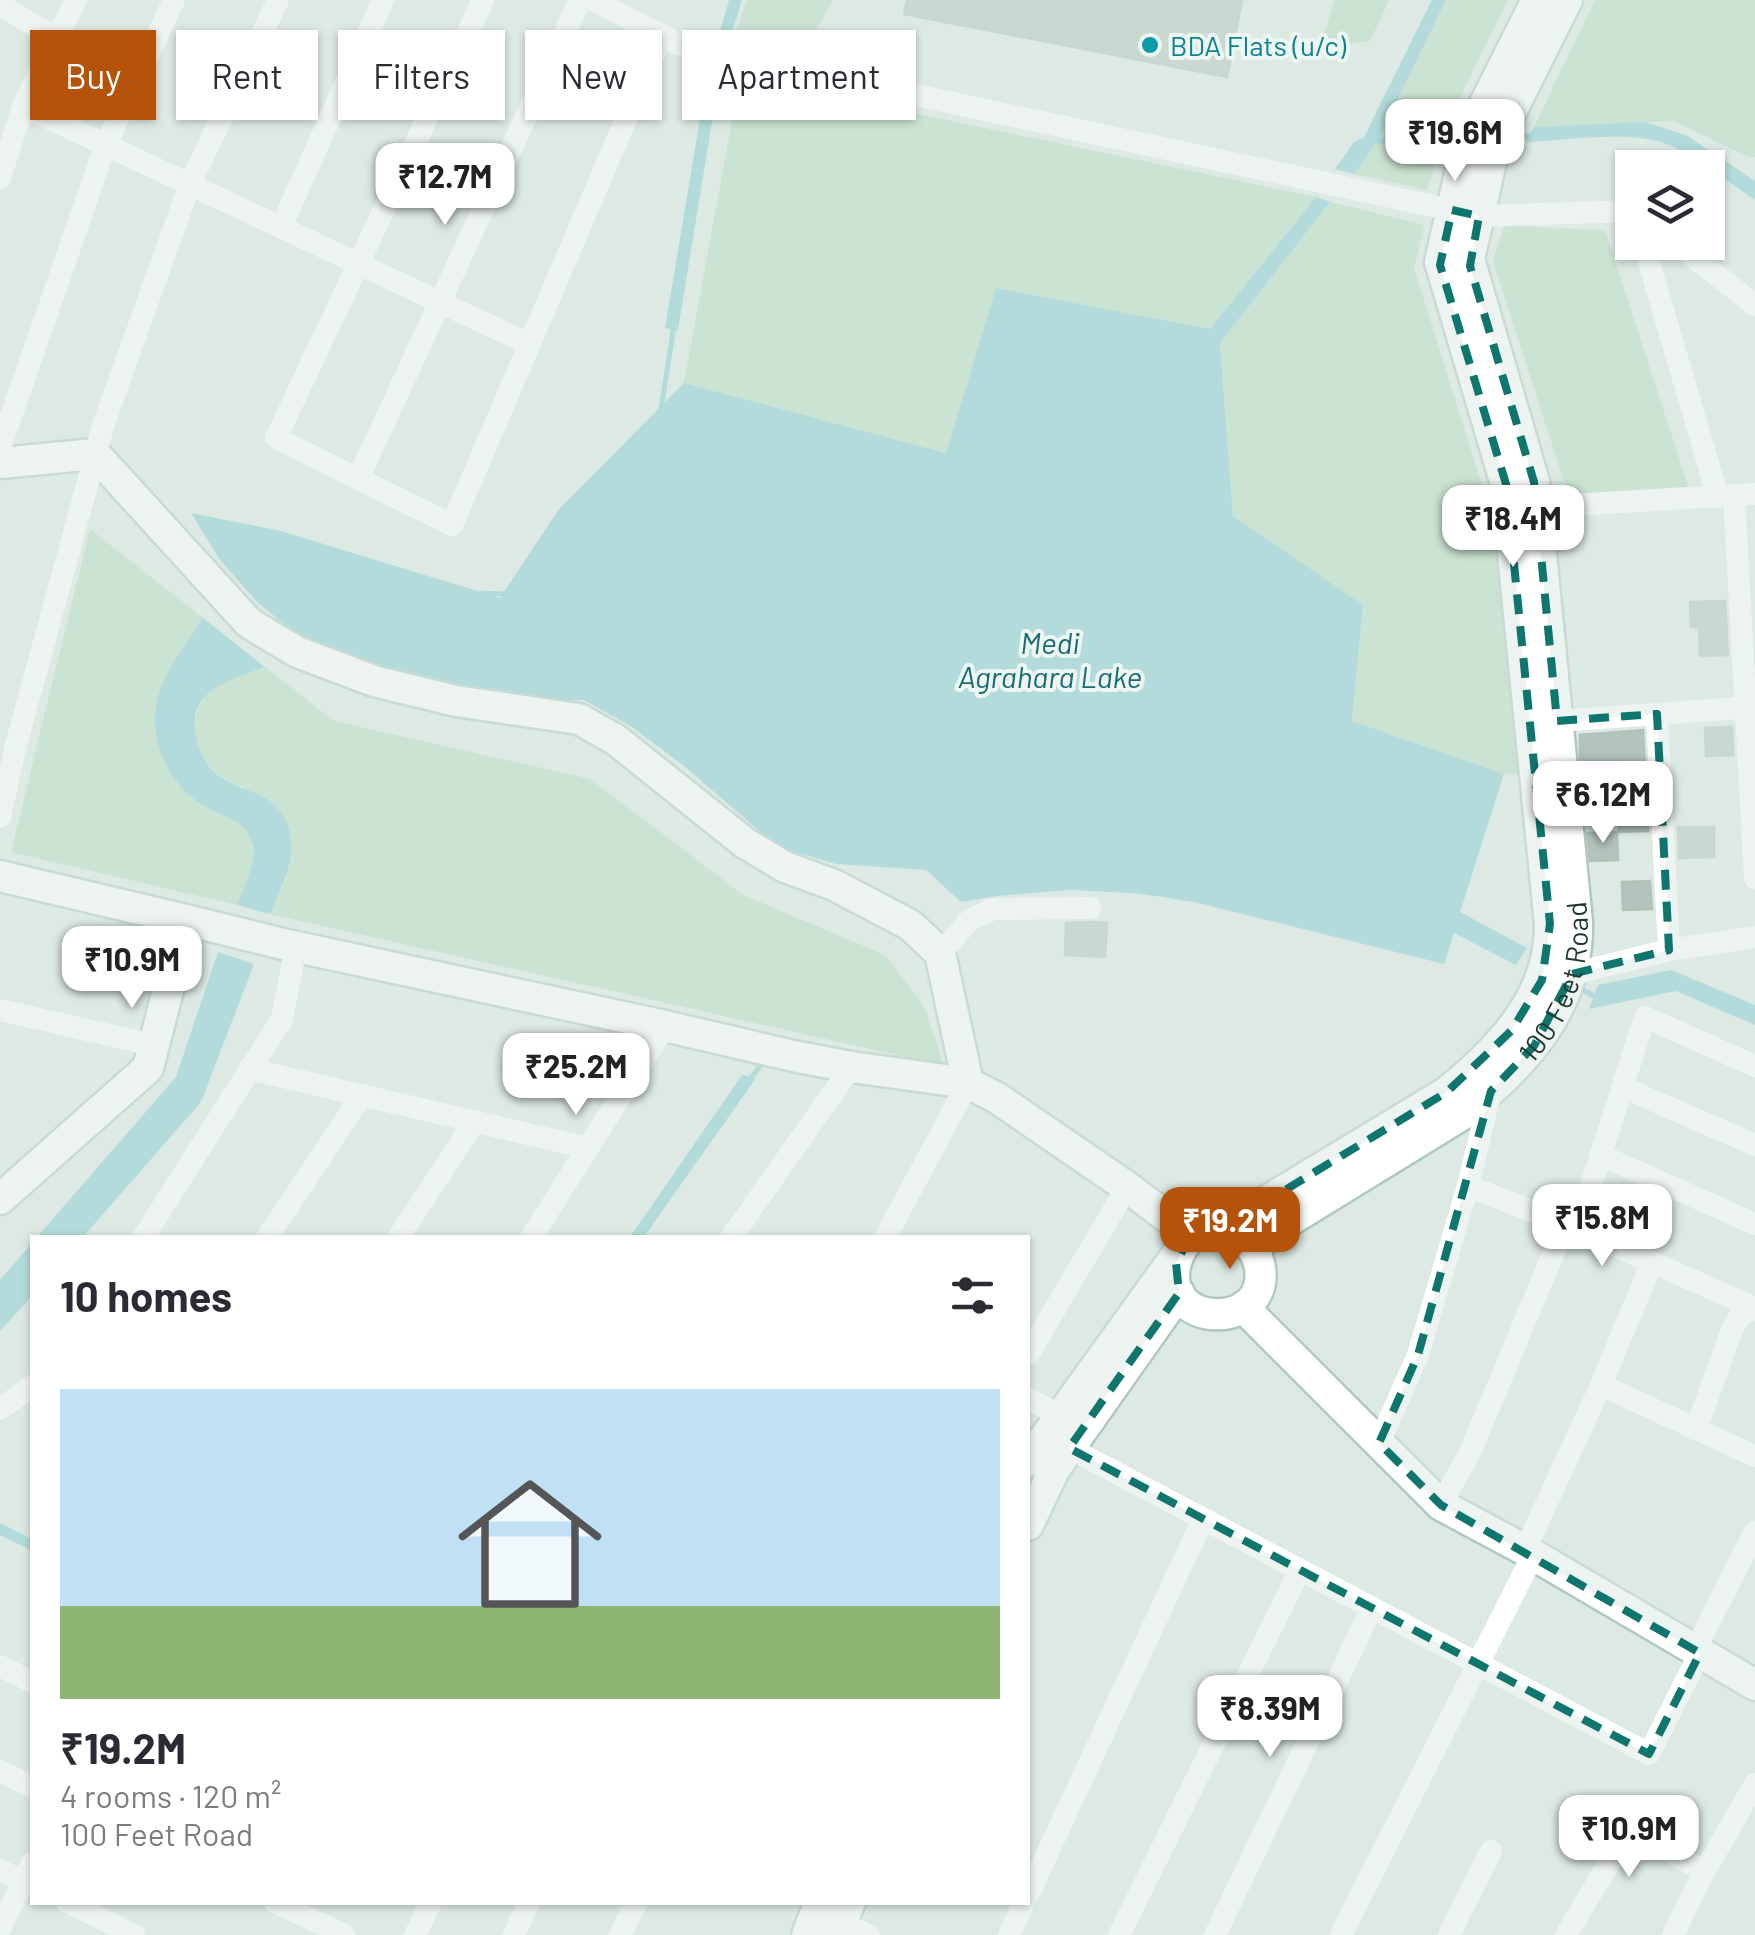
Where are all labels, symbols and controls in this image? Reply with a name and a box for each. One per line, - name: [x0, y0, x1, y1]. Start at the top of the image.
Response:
- place label: BDA Flats (u/c): [1170, 28, 1347, 62]
- chip: Buy: [30, 30, 156, 120]
- chip: Rent: [176, 30, 318, 120]
- chip: Filters: [338, 30, 505, 120]
- chip: New: [525, 30, 662, 120]
- chip: Apartment: [682, 30, 916, 120]
- marker: BDA Flats (u/c): [1139, 34, 1161, 56]
- pin: ₹19.6M: [1374, 99, 1536, 184]
- text: ₹19.6M: [1407, 112, 1503, 150]
- pin: ₹12.7M: [364, 143, 526, 228]
- map controls: [1615, 150, 1725, 260]
- button: layers: [1615, 150, 1725, 260]
- text: ₹12.7M: [398, 156, 492, 194]
- pin: ₹18.4M: [1432, 485, 1594, 570]
- text: ₹18.4M: [1464, 498, 1562, 536]
- water label: Medi Agrahara Lake: [958, 624, 1142, 694]
- pin: ₹6.12M: [1522, 761, 1684, 846]
- text: ₹6.12M: [1555, 774, 1651, 812]
- street label: 100 Feet Road: [1511, 900, 1594, 1068]
- pin: ₹10.9M: [51, 926, 213, 1011]
- text: ₹10.9M: [84, 939, 180, 977]
- pin: ₹25.2M: [495, 1033, 657, 1118]
- text: ₹25.2M: [525, 1046, 627, 1084]
- pin: ₹15.8M: [1521, 1184, 1683, 1269]
- pin: ₹19.2M: [1149, 1187, 1311, 1272]
- text: ₹15.8M: [1554, 1197, 1650, 1235]
- text: ₹19.2M: [1182, 1200, 1278, 1238]
- icon: filters: [945, 1268, 1000, 1323]
- text: 10 homes: [60, 1270, 232, 1320]
- icon: home: [440, 1454, 620, 1634]
- pin: ₹8.39M: [1189, 1675, 1351, 1760]
- text: ₹8.39M: [1219, 1688, 1321, 1726]
- text: ₹19.2M: [60, 1722, 186, 1772]
- text: 4 rooms · 120 m²: [60, 1776, 282, 1814]
- pin: ₹10.9M: [1548, 1795, 1710, 1880]
- text: ₹10.9M: [1581, 1808, 1677, 1846]
- text: 100 Feet Road: [60, 1814, 253, 1852]

